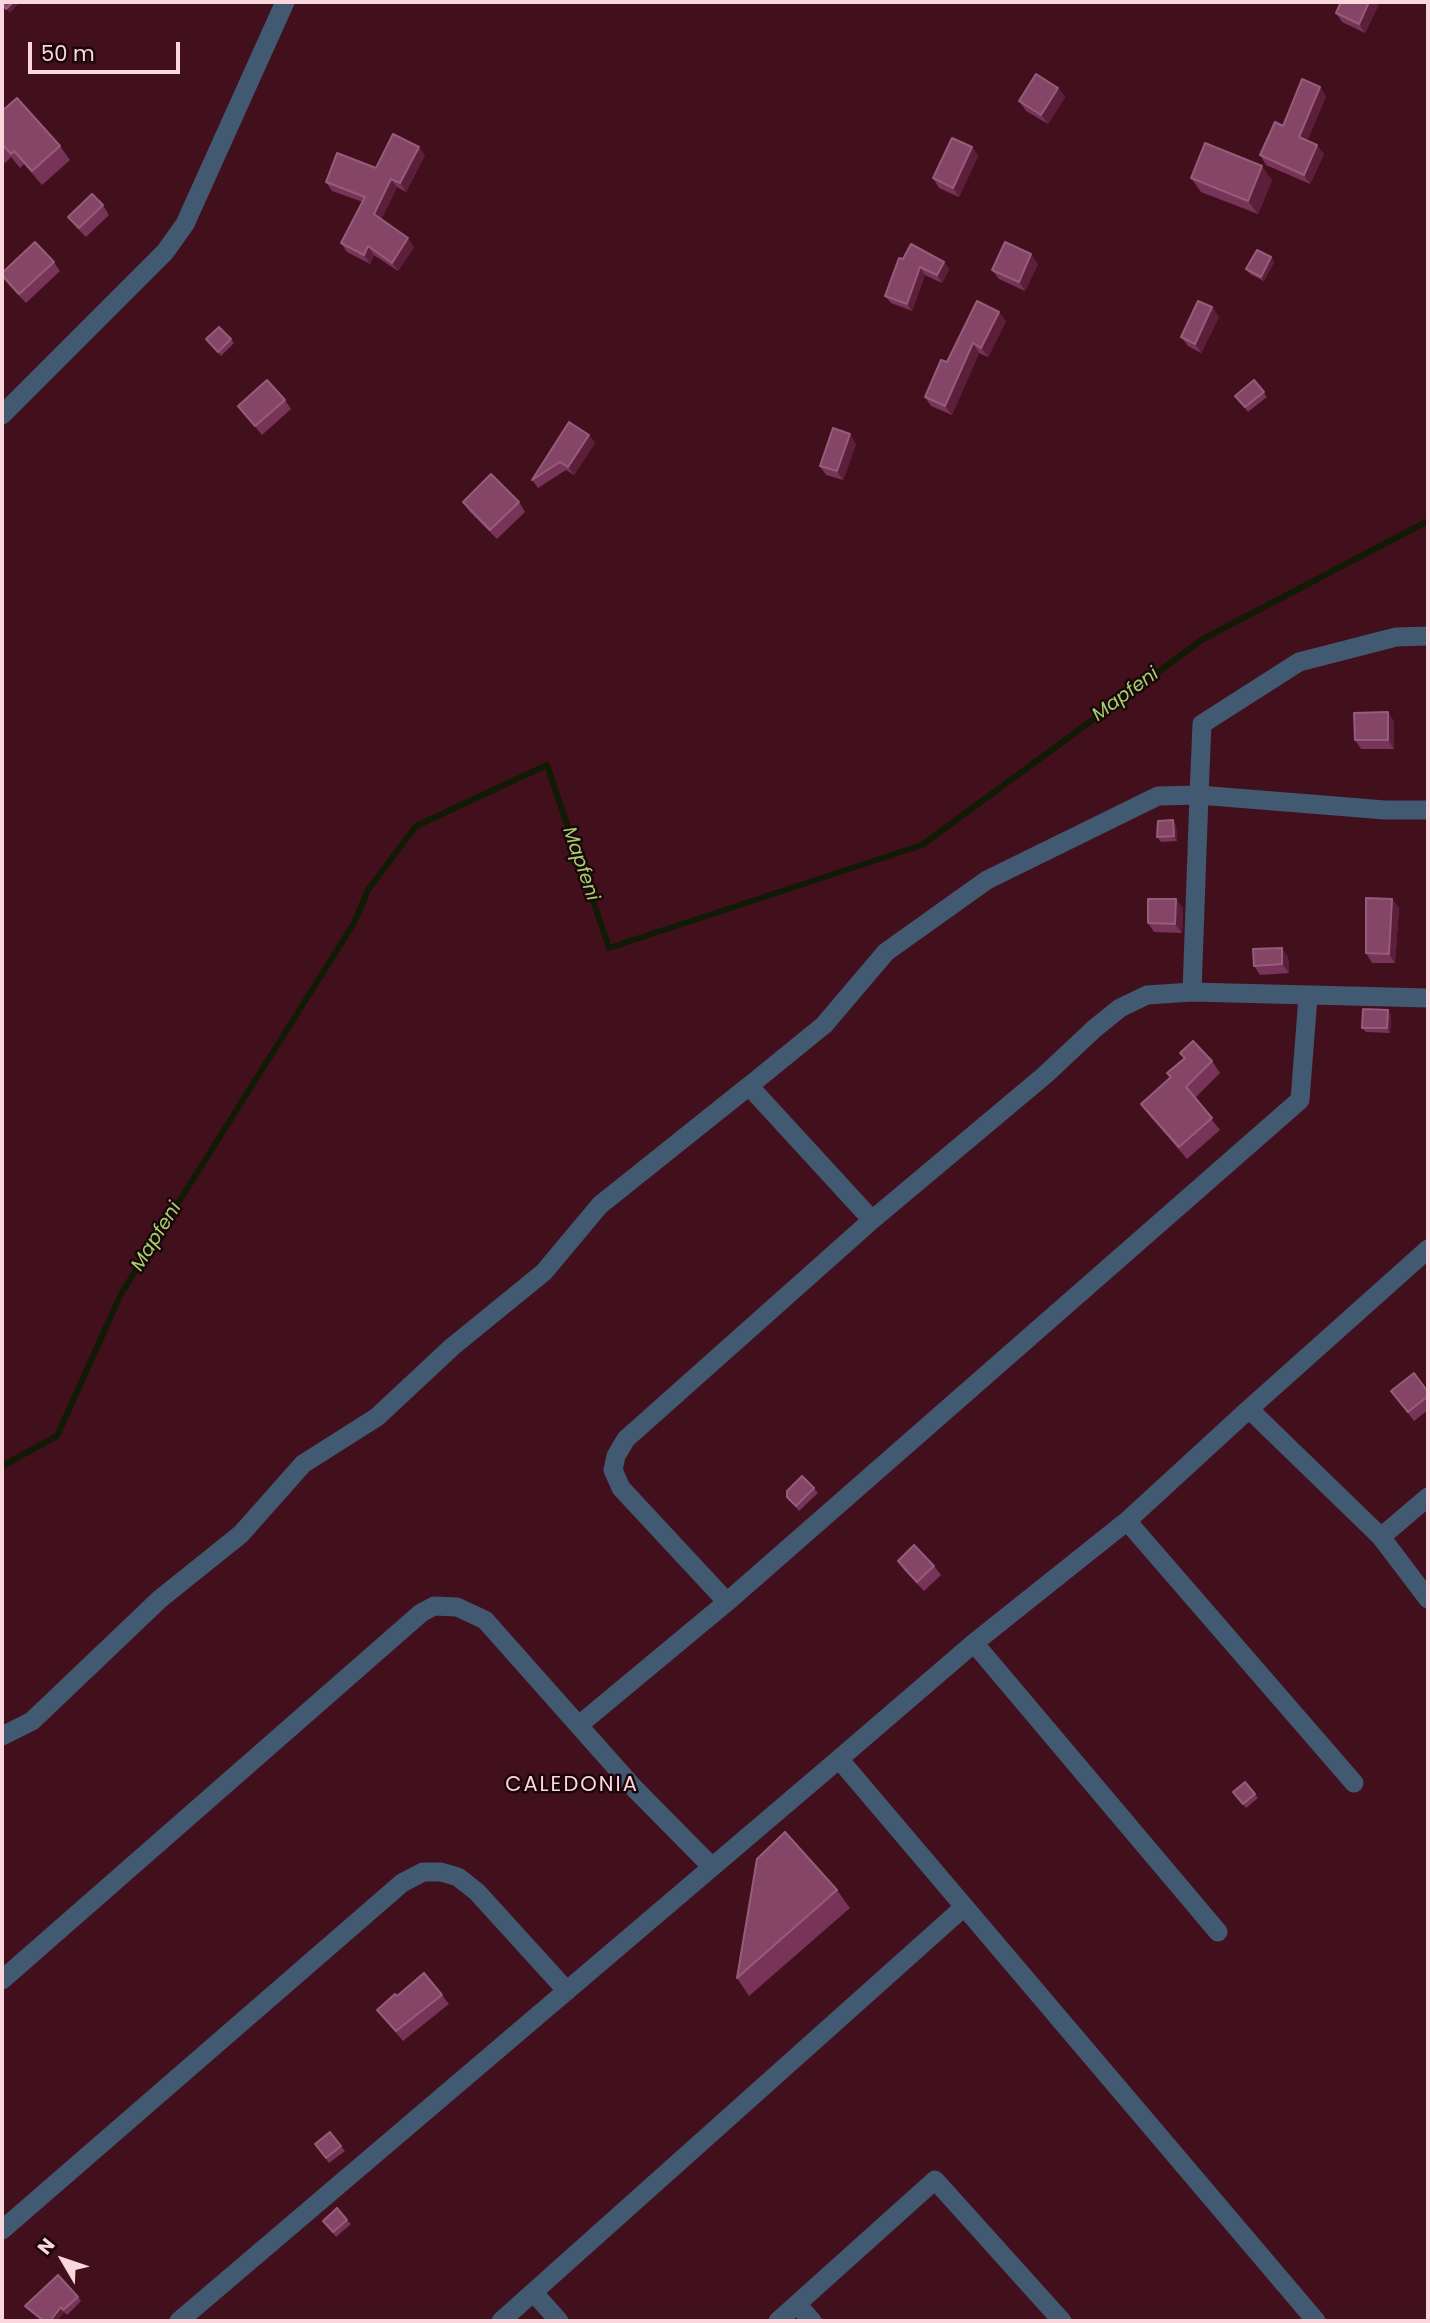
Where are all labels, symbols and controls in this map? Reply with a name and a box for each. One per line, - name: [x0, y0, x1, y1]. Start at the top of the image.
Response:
- scale bar: [32, 28, 184, 72]
- text: 50 m: [41, 39, 95, 68]
- water label: Mapfeni: [1088, 663, 1164, 727]
- water label: Mapfeni: [557, 824, 603, 904]
- water label: Mapfeni: [127, 1198, 187, 1276]
- district label: CALEDONIA: [506, 1773, 638, 1799]
- north arrow: [28, 2225, 98, 2295]
- text: N: [31, 2232, 61, 2261]

